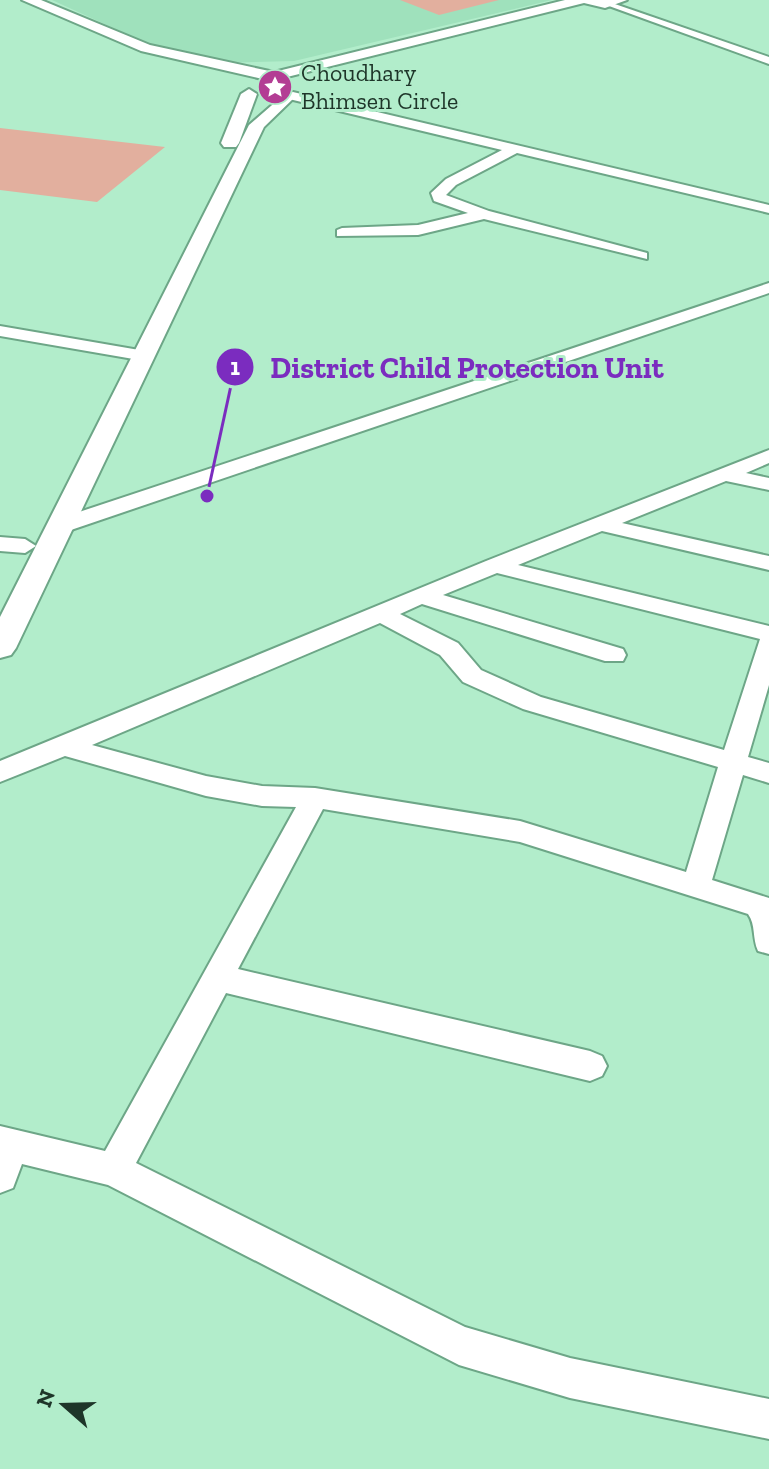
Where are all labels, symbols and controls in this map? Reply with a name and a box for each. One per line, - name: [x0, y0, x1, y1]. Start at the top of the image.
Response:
- place label: Choudhary Bhimsen Circle: [301, 58, 458, 115]
- place icon: Choudhary Bhimsen Circle: [256, 68, 294, 106]
- callout: District Child Protection Unit: [215, 340, 680, 394]
- text: District Child Protection Unit: [270, 350, 665, 386]
- text: 1: [230, 352, 240, 381]
- north arrow: [24, 1365, 104, 1445]
- text: N: [30, 1386, 61, 1411]

